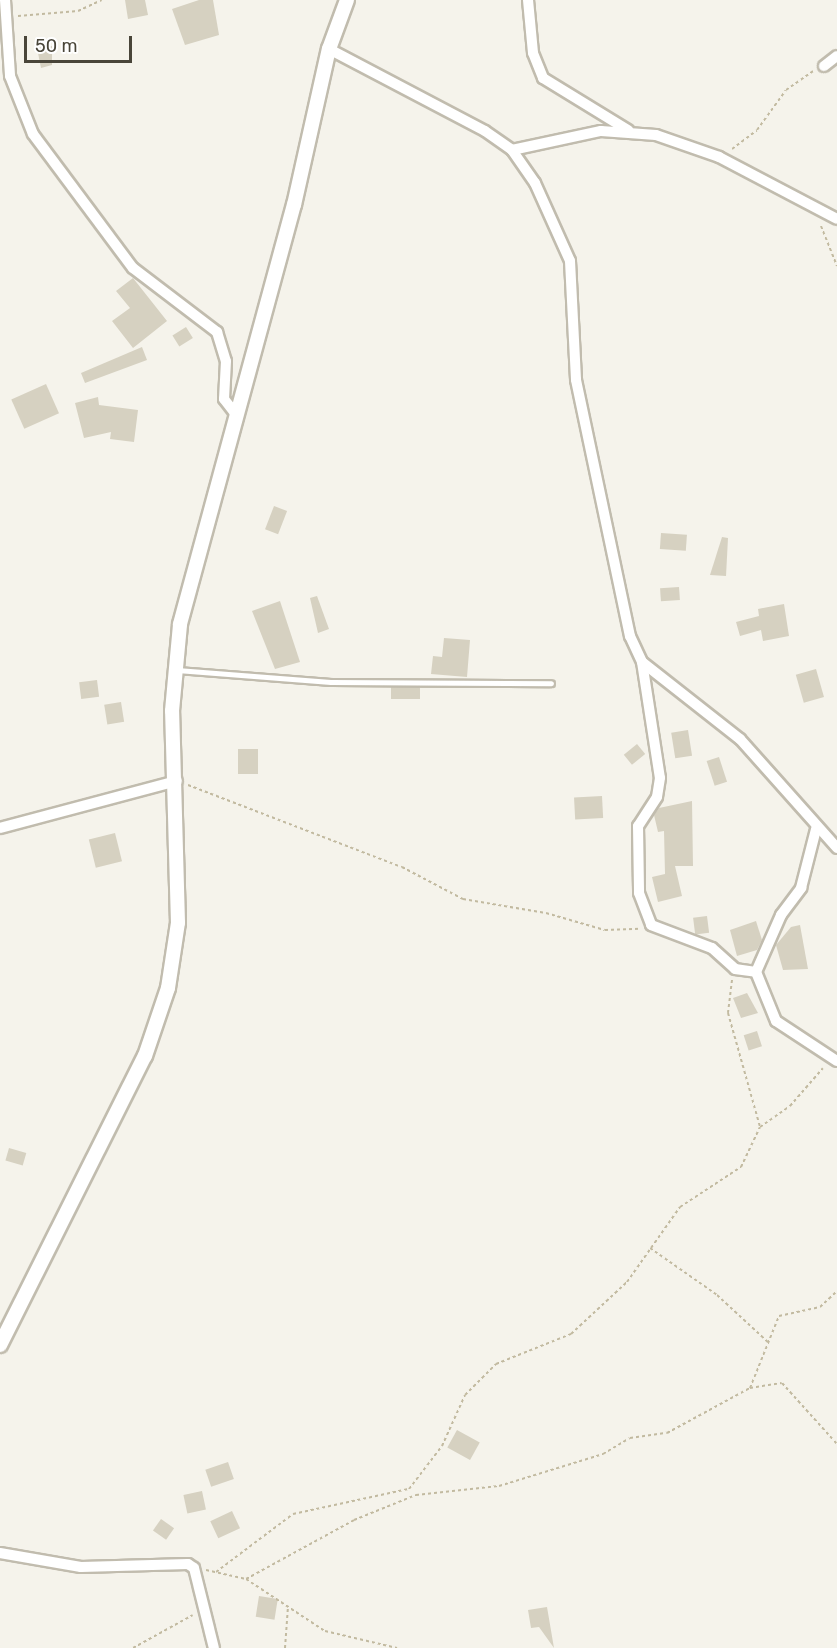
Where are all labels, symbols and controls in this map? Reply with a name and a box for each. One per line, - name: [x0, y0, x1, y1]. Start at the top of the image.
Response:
- scale bar: [27, 24, 135, 62]
- text: 50 m: [35, 35, 78, 57]

